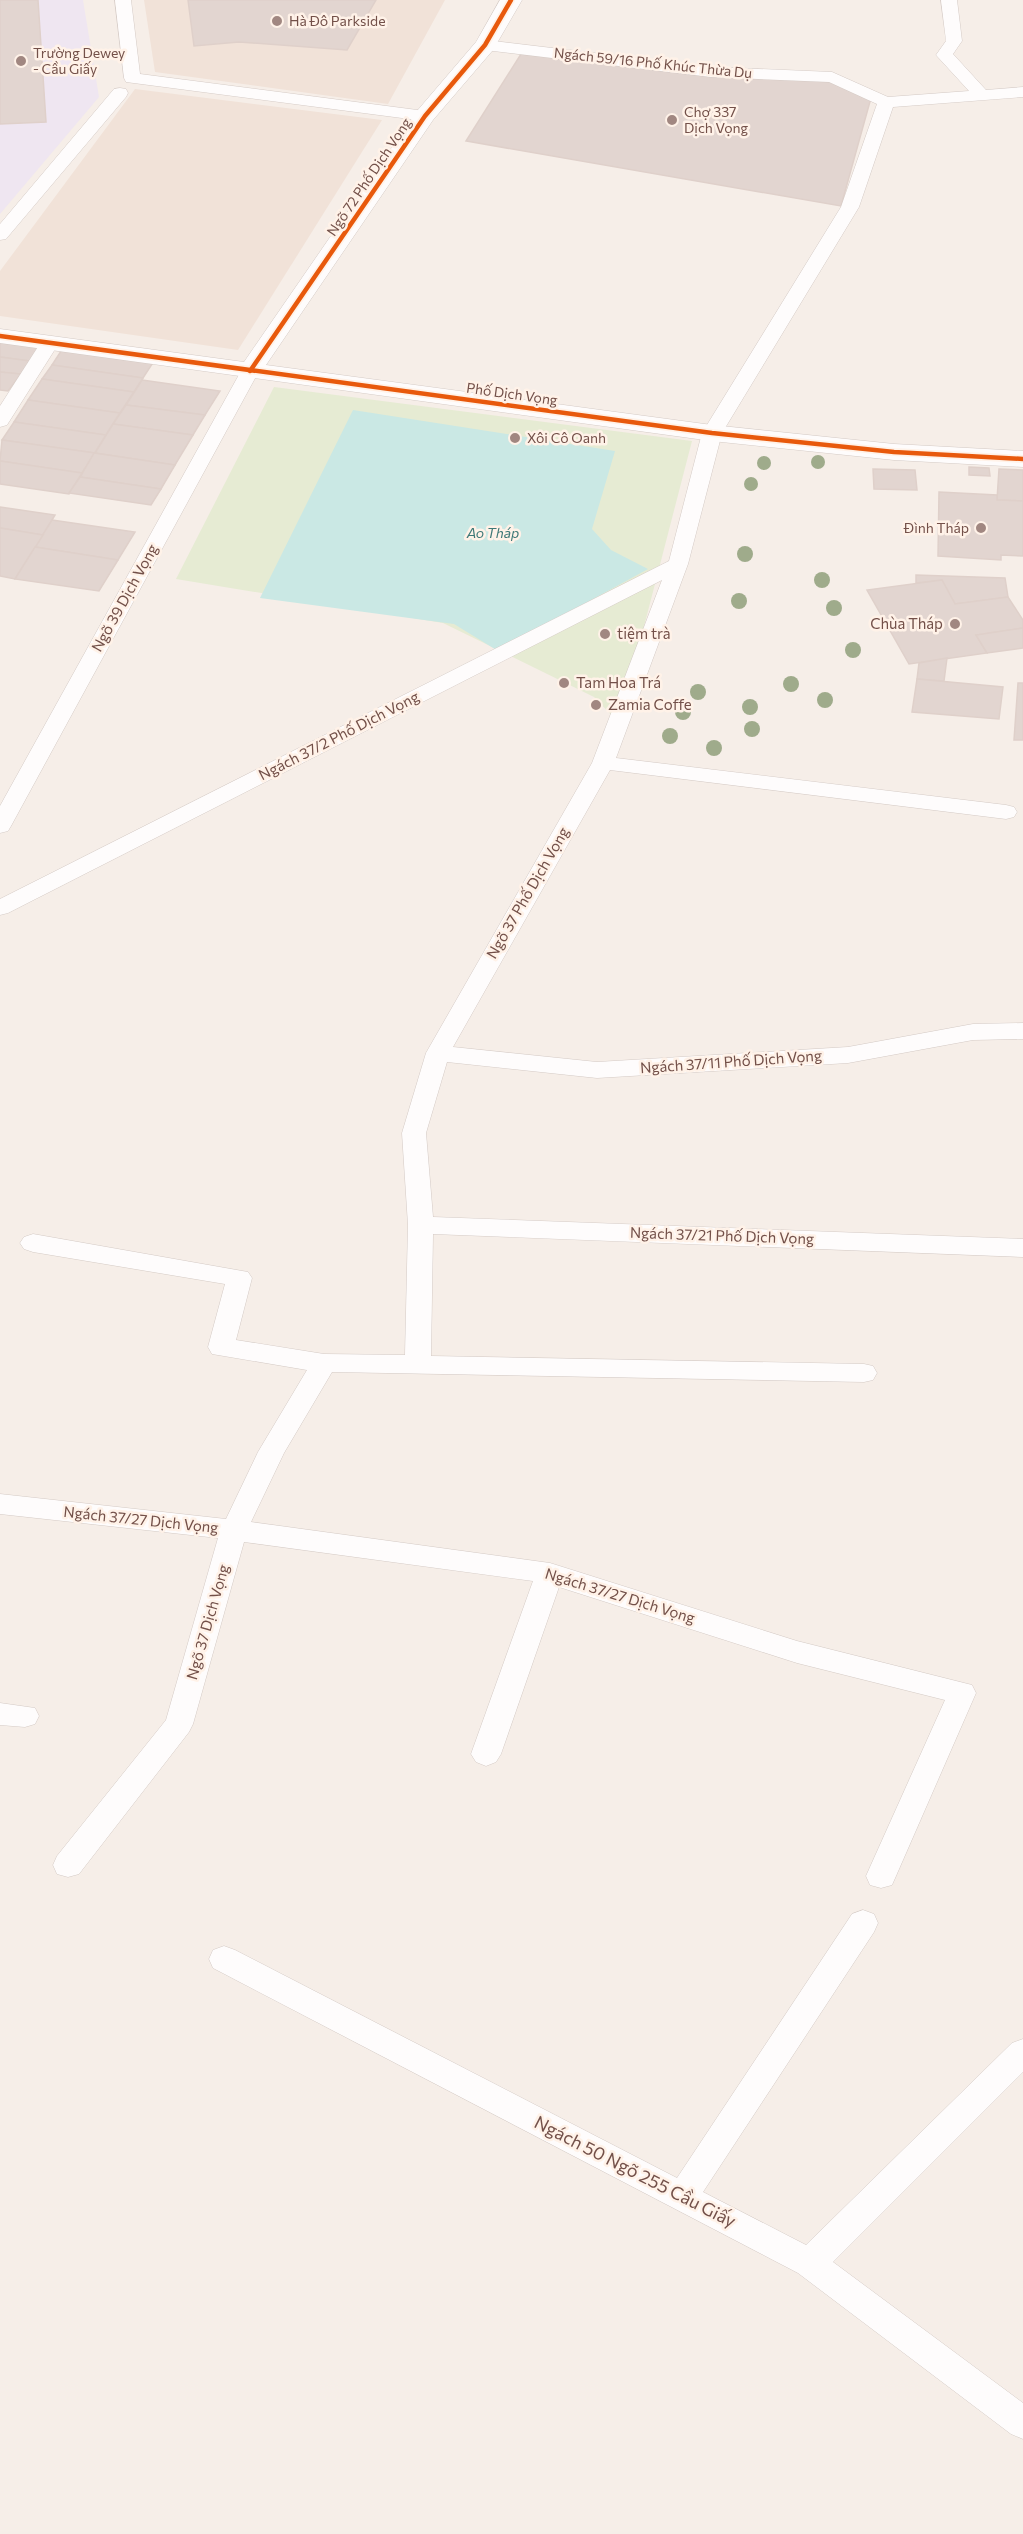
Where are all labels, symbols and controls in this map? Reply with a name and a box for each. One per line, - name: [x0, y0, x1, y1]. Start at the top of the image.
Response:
- place label: Hà Đô Parkside: [289, 12, 386, 29]
- marker: Hà Đô Parkside: [270, 14, 284, 28]
- place label: Trường Dewey - Cầu Giấy: [33, 44, 125, 77]
- street label: Ngách 59/16 Phố Khúc Thừa Dụ: [553, 44, 753, 81]
- marker: Trường Dewey - Cầu Giấy: [14, 54, 28, 68]
- place label: Chợ 337 Dịch Vọng: [684, 103, 749, 136]
- marker: Chợ 337 Dịch Vọng: [665, 113, 679, 127]
- street label: Ngõ 72 Phố Dịch Vọng: [323, 114, 415, 239]
- street label: Phố Dịch Vọng: [465, 379, 559, 408]
- place label: Xôi Cô Oanh: [527, 429, 606, 446]
- marker: Xôi Cô Oanh: [508, 431, 522, 445]
- place label: Đình Tháp: [903, 519, 969, 536]
- marker: Đình Tháp: [974, 521, 988, 535]
- water label: Ao Tháp: [466, 524, 519, 541]
- street label: Ngõ 39 Dịch Vọng: [87, 541, 161, 655]
- place label: Chùa Tháp: [870, 614, 943, 632]
- marker: Chùa Tháp: [948, 617, 962, 631]
- place label: tiệm trà: [617, 624, 671, 642]
- marker: tiệm trà: [598, 627, 612, 641]
- place label: Tam Hoa Trá: [576, 673, 661, 691]
- marker: Tam Hoa Trá: [557, 676, 571, 690]
- street label: Ngách 37/2 Phố Dịch Vọng: [255, 687, 422, 783]
- place label: Zamia Coffe: [608, 695, 692, 713]
- marker: Zamia Coffe: [589, 698, 603, 712]
- street label: Ngõ 37 Phố Dịch Vọng: [482, 823, 572, 962]
- street label: Ngách 37/11 Phố Dịch Vọng: [639, 1046, 822, 1076]
- street label: Ngách 37/21 Phố Dịch Vọng: [630, 1223, 814, 1247]
- street label: Ngách 37/27 Dịch Vọng: [63, 1502, 220, 1536]
- street label: Ngõ 37 Dịch Vọng: [182, 1562, 232, 1681]
- street label: Ngách 37/27 Dịch Vọng: [543, 1564, 697, 1626]
- street label: Ngách 50 Ngõ 255 Cầu Giấy: [531, 2111, 740, 2232]

